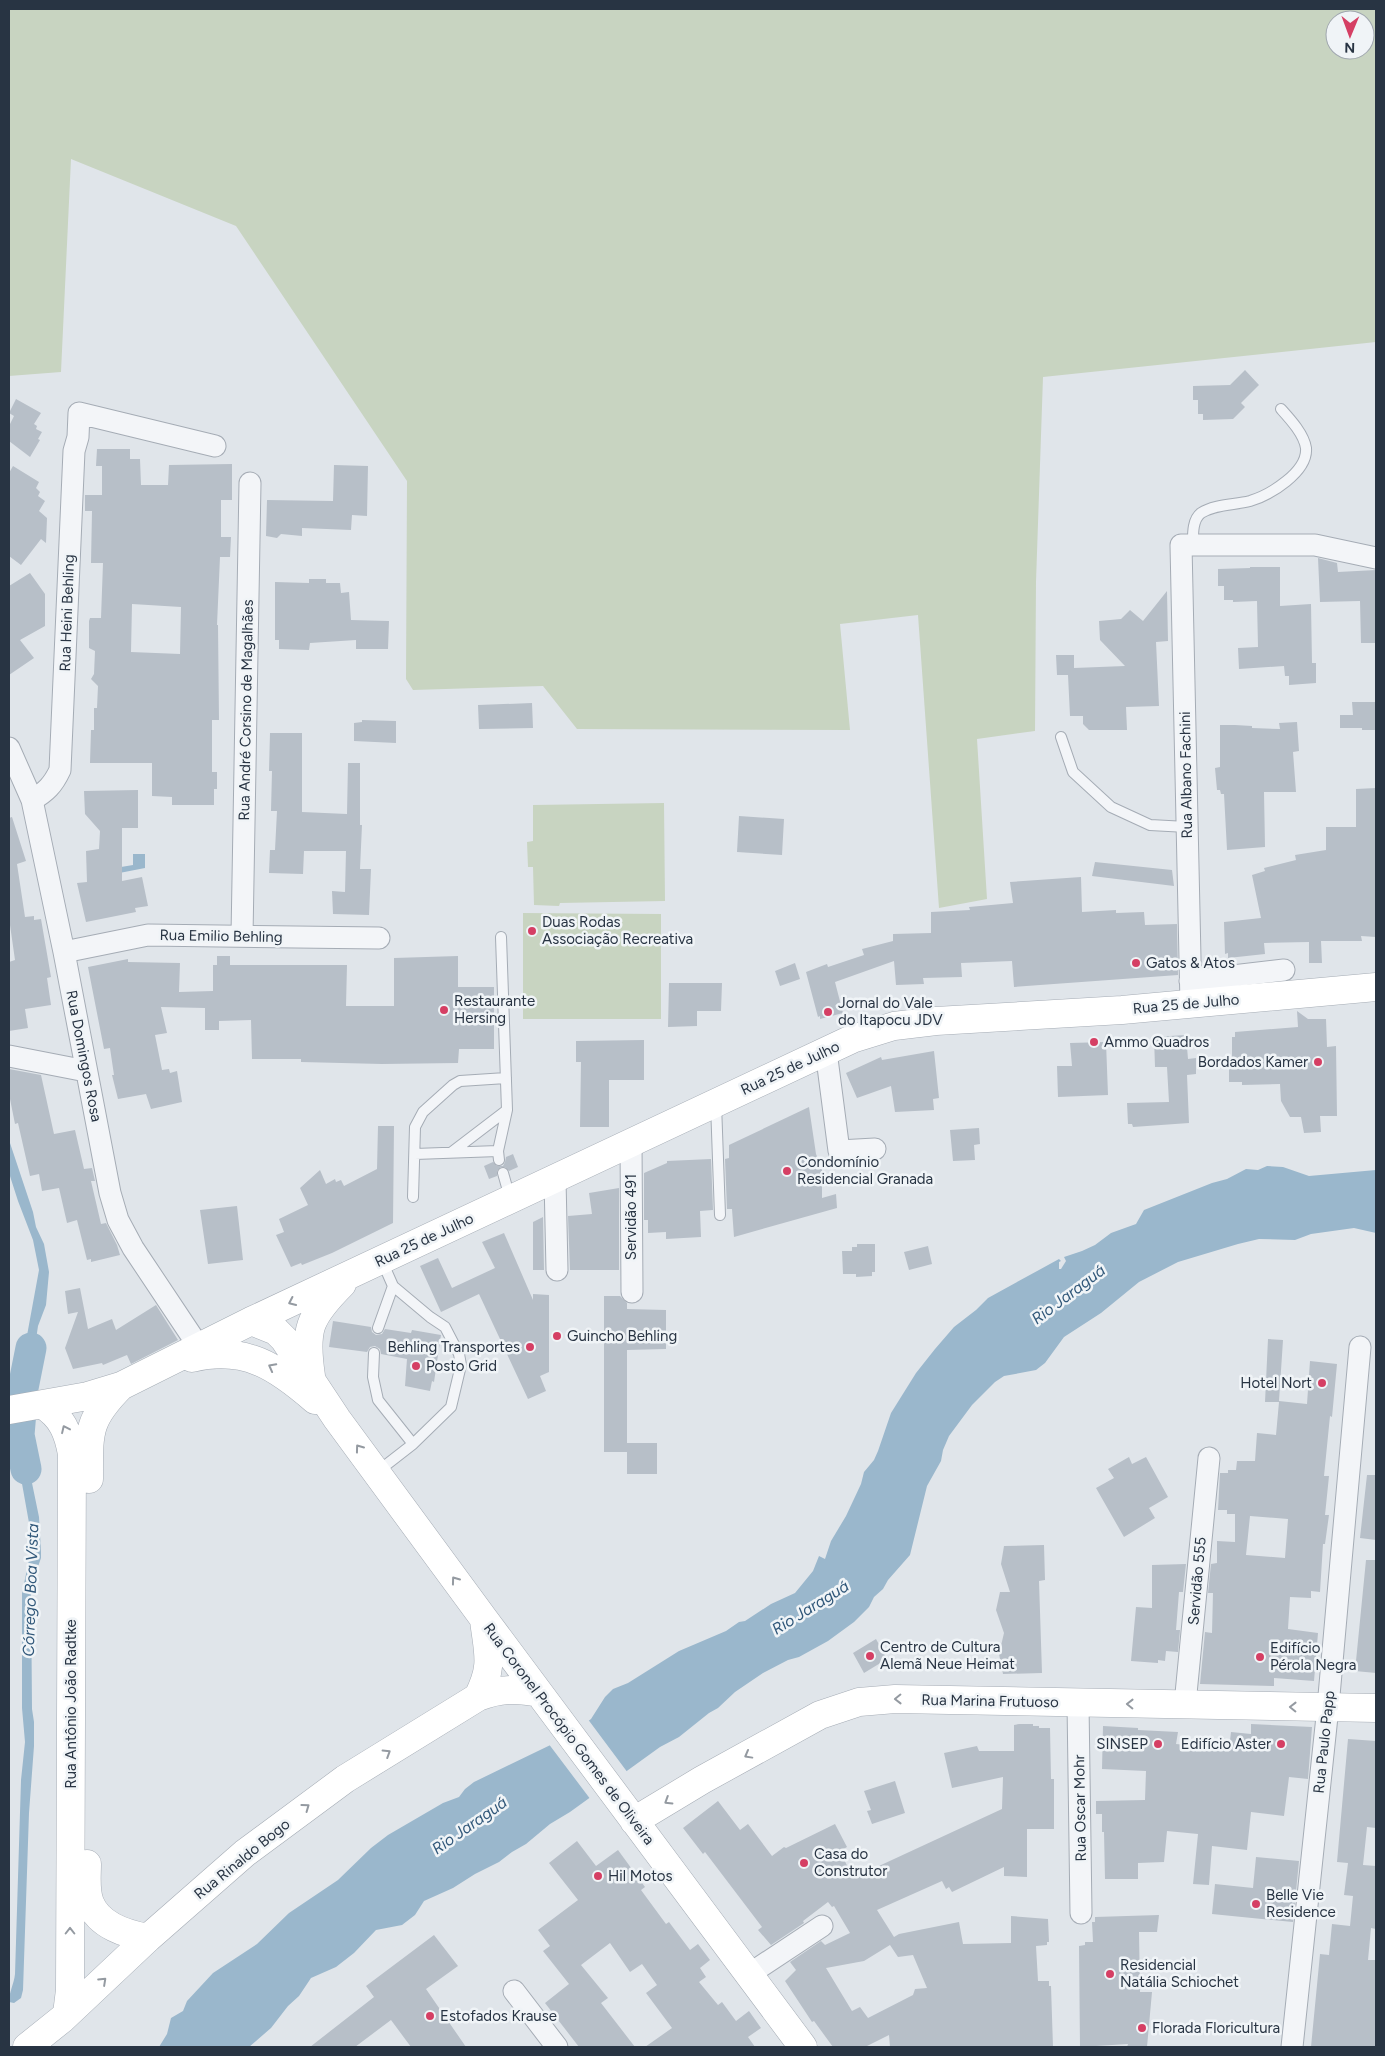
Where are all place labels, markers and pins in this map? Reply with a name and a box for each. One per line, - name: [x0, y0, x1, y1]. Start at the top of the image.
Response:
- place label: Duas Rodas Associação Recreativa: [542, 913, 693, 948]
- marker: Duas Rodas Associação Recreativa: [526, 925, 538, 937]
- place label: Gatos & Atos: [1146, 954, 1235, 972]
- marker: Gatos & Atos: [1130, 957, 1142, 969]
- place label: Restaurante Hersing: [454, 992, 535, 1027]
- place label: Jornal do Vale do Itapocu JDV: [838, 994, 943, 1029]
- marker: Restaurante Hersing: [438, 1004, 450, 1016]
- marker: Jornal do Vale do Itapocu JDV: [822, 1006, 834, 1018]
- place label: Ammo Quadros: [1104, 1033, 1209, 1051]
- marker: Ammo Quadros: [1088, 1036, 1100, 1048]
- place label: Bordados Kamer: [1198, 1053, 1308, 1071]
- marker: Bordados Kamer: [1312, 1056, 1324, 1068]
- place label: Condomínio Residencial Granada: [797, 1153, 933, 1188]
- marker: Condomínio Residencial Granada: [781, 1165, 793, 1177]
- place label: Guincho Behling: [567, 1327, 677, 1345]
- marker: Guincho Behling: [551, 1330, 563, 1342]
- place label: Behling Transportes: [388, 1338, 520, 1356]
- marker: Behling Transportes: [524, 1341, 536, 1353]
- place label: Posto Grid: [426, 1357, 497, 1375]
- marker: Posto Grid: [410, 1360, 422, 1372]
- place label: Hotel Nort: [1240, 1374, 1312, 1392]
- marker: Hotel Nort: [1316, 1377, 1328, 1389]
- place label: Centro de Cultura Alemã Neue Heimat: [880, 1638, 1015, 1673]
- place label: Edifício Pérola Negra: [1270, 1639, 1357, 1674]
- marker: Centro de Cultura Alemã Neue Heimat: [864, 1650, 876, 1662]
- marker: Edifício Pérola Negra: [1254, 1651, 1266, 1663]
- place label: SINSEP: [1096, 1735, 1148, 1753]
- place label: Edifício Aster: [1181, 1735, 1271, 1753]
- marker: SINSEP: [1152, 1738, 1164, 1750]
- marker: Edifício Aster: [1275, 1738, 1287, 1750]
- place label: Casa do Construtor: [814, 1845, 887, 1880]
- marker: Casa do Construtor: [798, 1857, 810, 1869]
- place label: Hil Motos: [608, 1867, 672, 1885]
- marker: Hil Motos: [592, 1870, 604, 1882]
- place label: Belle Vie Residence: [1266, 1886, 1336, 1921]
- marker: Belle Vie Residence: [1250, 1898, 1262, 1910]
- place label: Residencial Natália Schiochet: [1120, 1956, 1239, 1991]
- marker: Residencial Natália Schiochet: [1104, 1968, 1116, 1980]
- place label: Estofados Krause: [440, 2007, 557, 2025]
- marker: Estofados Krause: [424, 2010, 436, 2022]
- place label: Florada Floricultura: [1152, 2019, 1280, 2037]
- marker: Florada Floricultura: [1136, 2022, 1148, 2034]

